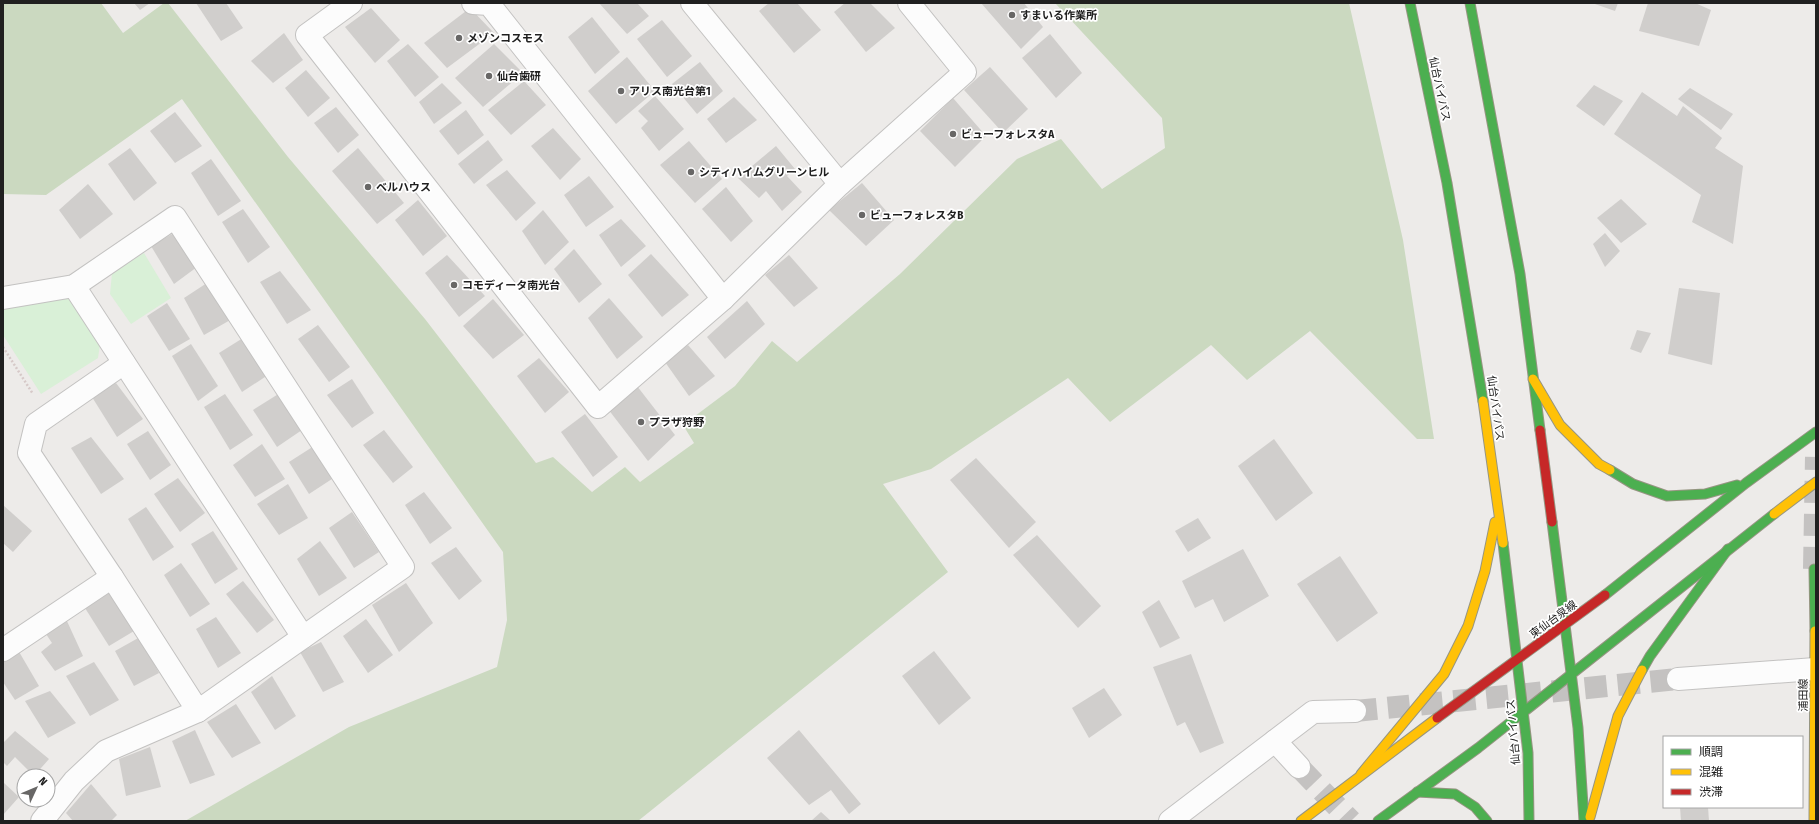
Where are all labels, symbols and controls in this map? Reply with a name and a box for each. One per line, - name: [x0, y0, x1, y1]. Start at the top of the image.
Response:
- place label: すまいる作業所: [1020, 9, 1097, 22]
- marker: すまいる作業所: [1007, 10, 1017, 20]
- place label: メゾンコスモス: [467, 32, 544, 45]
- marker: メゾンコスモス: [454, 33, 464, 43]
- street label: 仙台バイパス: [1426, 56, 1453, 123]
- place label: 仙台歯研: [497, 70, 541, 83]
- marker: 仙台歯研: [484, 71, 494, 81]
- place label: アリス南光台第1: [629, 85, 711, 98]
- marker: アリス南光台第1: [616, 86, 626, 96]
- place label: ビューフォレスタA: [961, 128, 1055, 141]
- marker: ビューフォレスタA: [948, 129, 958, 139]
- place label: シティハイムグリーンヒル: [699, 166, 829, 179]
- marker: シティハイムグリーンヒル: [686, 167, 696, 177]
- place label: ベルハウス: [376, 181, 431, 194]
- marker: ベルハウス: [363, 182, 373, 192]
- place label: ビューフォレスタB: [870, 209, 964, 222]
- marker: ビューフォレスタB: [857, 210, 867, 220]
- place label: コモディータ南光台: [462, 279, 560, 292]
- marker: コモディータ南光台: [449, 280, 459, 290]
- street label: 仙台バイパス: [1484, 375, 1507, 442]
- place label: プラザ狩野: [649, 416, 705, 429]
- marker: プラザ狩野: [636, 417, 646, 427]
- street label: 東仙台泉線: [1527, 598, 1579, 641]
- street label: 浦田線: [1797, 679, 1810, 712]
- street label: 仙台バイパス: [1504, 699, 1523, 765]
- legend: [1663, 736, 1803, 808]
- text: 順調: [1699, 745, 1723, 759]
- text: 混雑: [1699, 765, 1723, 779]
- north arrow: [16, 768, 56, 808]
- text: N: [36, 775, 50, 788]
- text: 渋滞: [1699, 785, 1723, 799]

